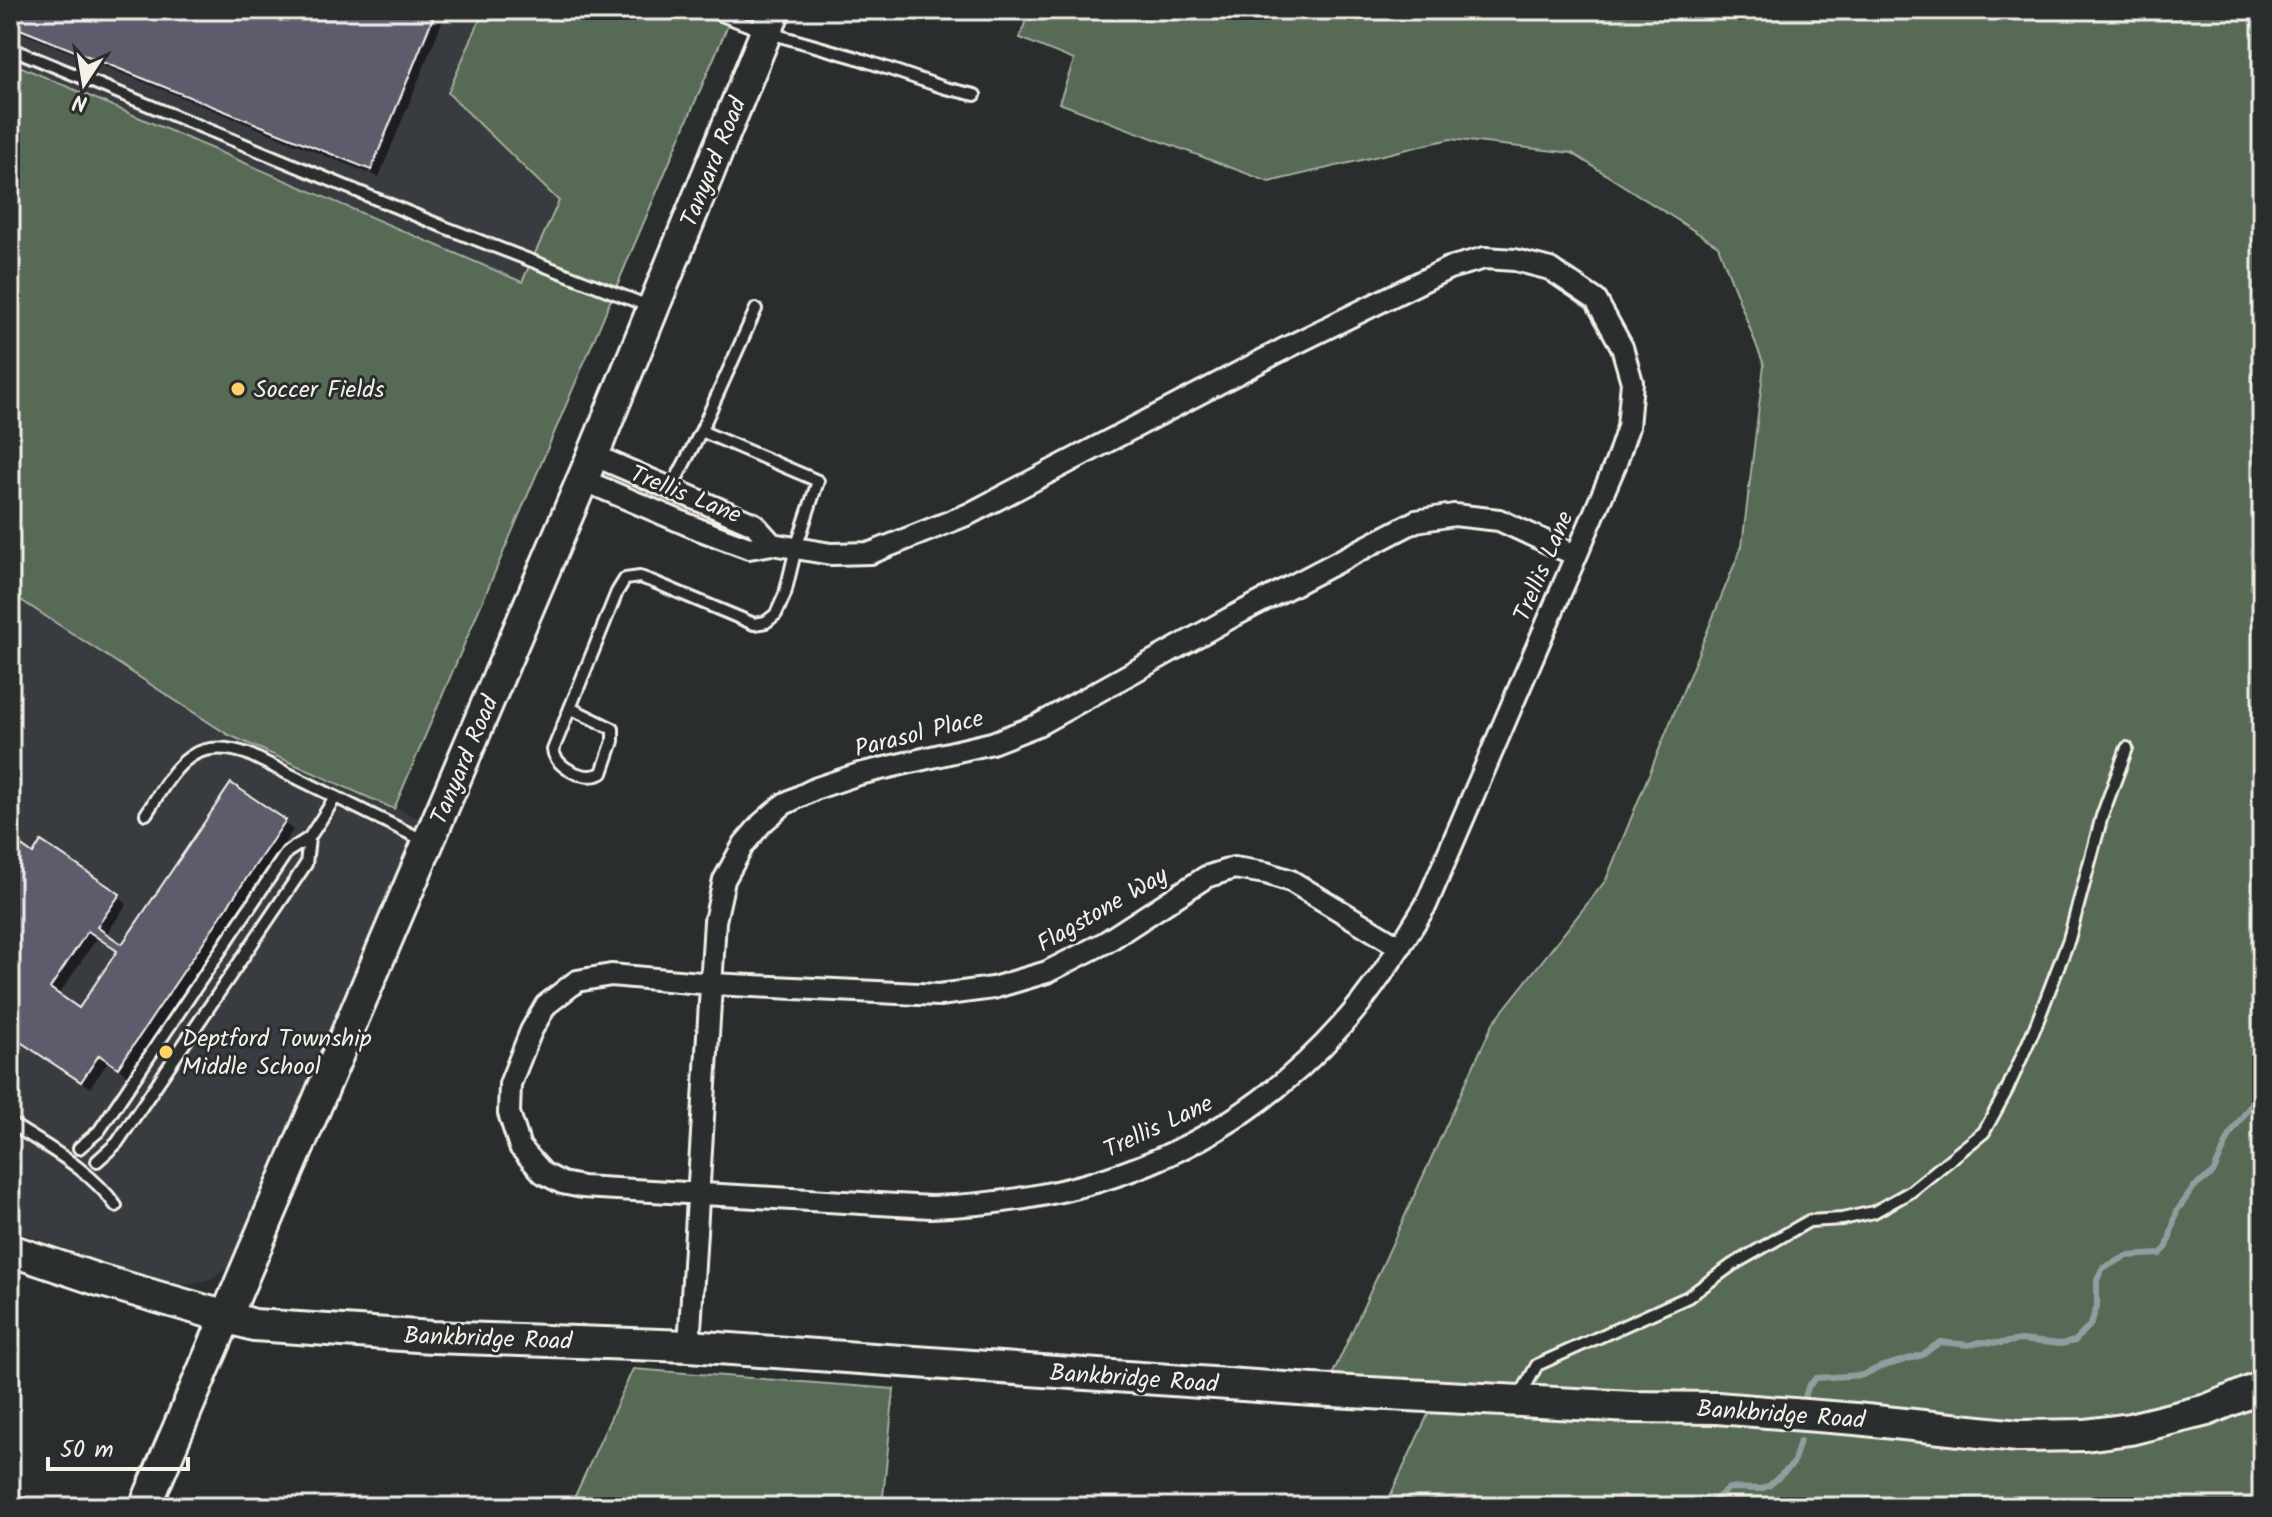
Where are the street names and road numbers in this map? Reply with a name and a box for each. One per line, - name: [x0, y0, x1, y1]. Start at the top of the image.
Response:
- street label: Tanyard Road: [671, 91, 759, 233]
- street label: Trellis Lane: [624, 455, 747, 535]
- street label: Trellis Lane: [1504, 505, 1585, 628]
- street label: Tanyard Road: [421, 689, 511, 831]
- street label: Parasol Place: [851, 700, 988, 769]
- street label: Flagstone Way: [1030, 857, 1176, 964]
- street label: Trellis Lane: [1097, 1085, 1220, 1170]
- street label: Bankbridge Road: [403, 1317, 574, 1362]
- street label: Bankbridge Road: [1048, 1354, 1220, 1405]
- street label: Bankbridge Road: [1695, 1390, 1867, 1441]

